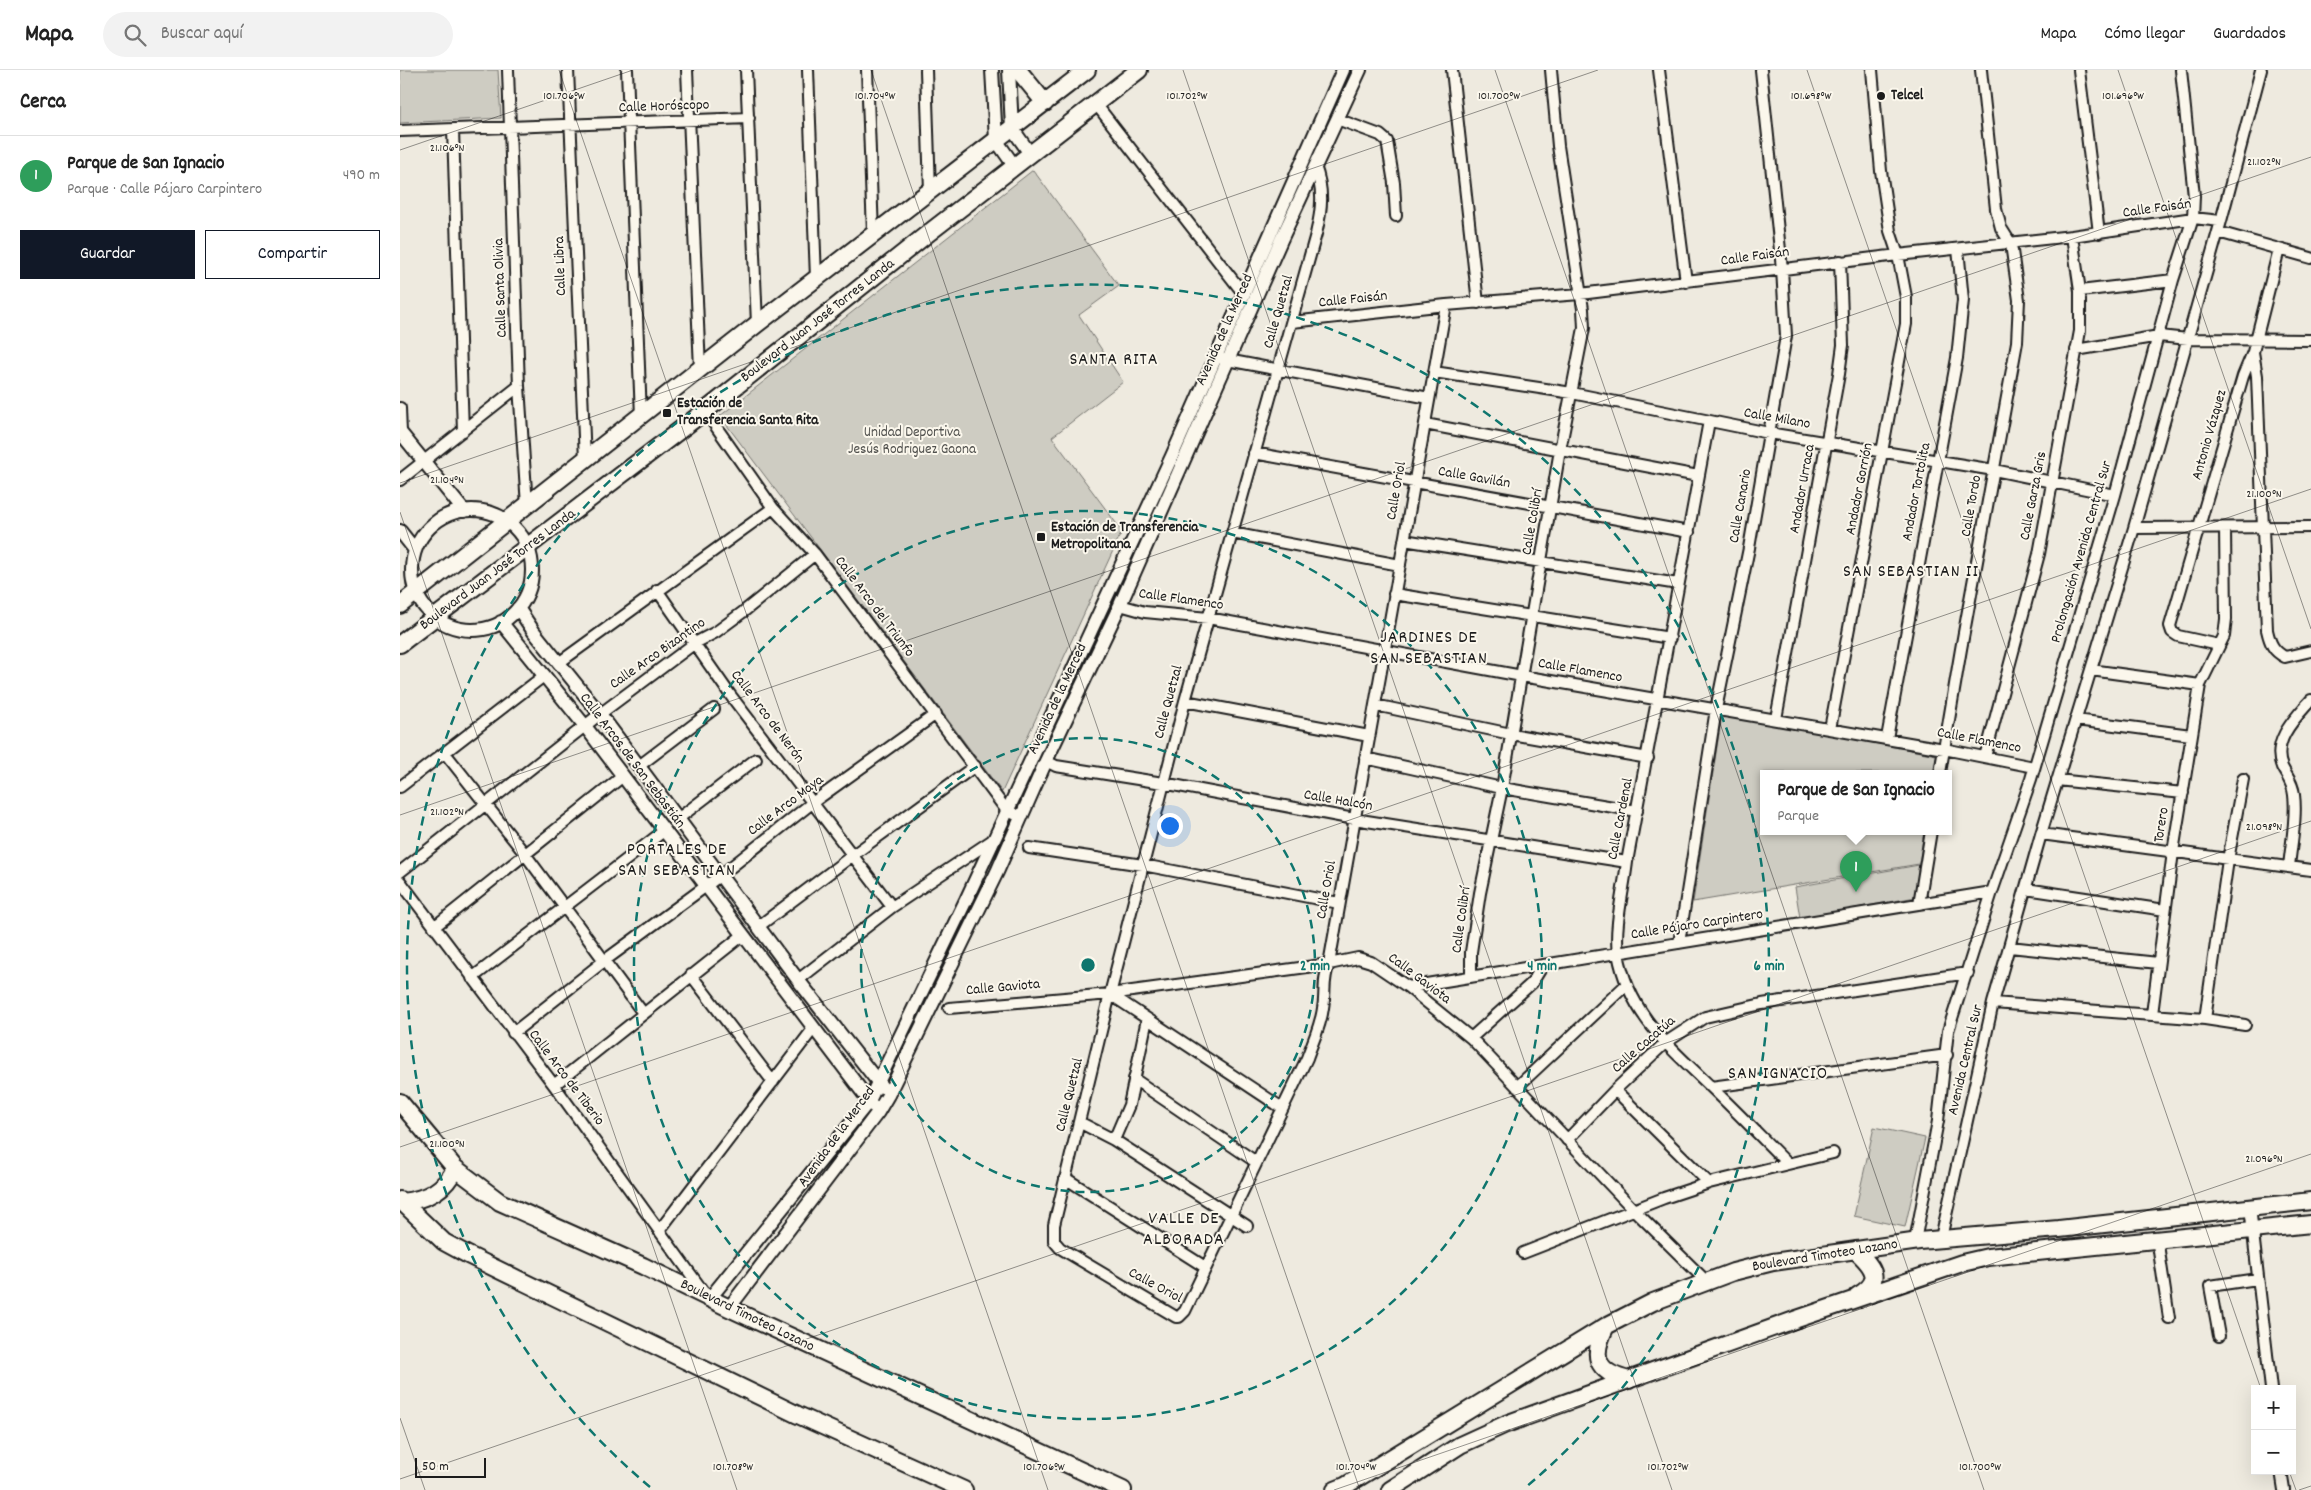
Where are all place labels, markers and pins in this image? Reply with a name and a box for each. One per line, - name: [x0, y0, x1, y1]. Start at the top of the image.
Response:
- place label: Telcel: [1891, 85, 1924, 107]
- marker: Telcel: [1875, 90, 1887, 102]
- place label: Estación de Transferencia Santa Rita: [677, 393, 819, 432]
- marker: Estación de Transferencia Santa Rita: [661, 407, 673, 419]
- place label: Estación de Transferencia Metropolitana: [1051, 517, 1199, 556]
- marker: Estación de Transferencia Metropolitana: [1035, 531, 1047, 543]
- pin: 1: [1840, 851, 1872, 892]
- centre of rings: [1079, 956, 1097, 974]

